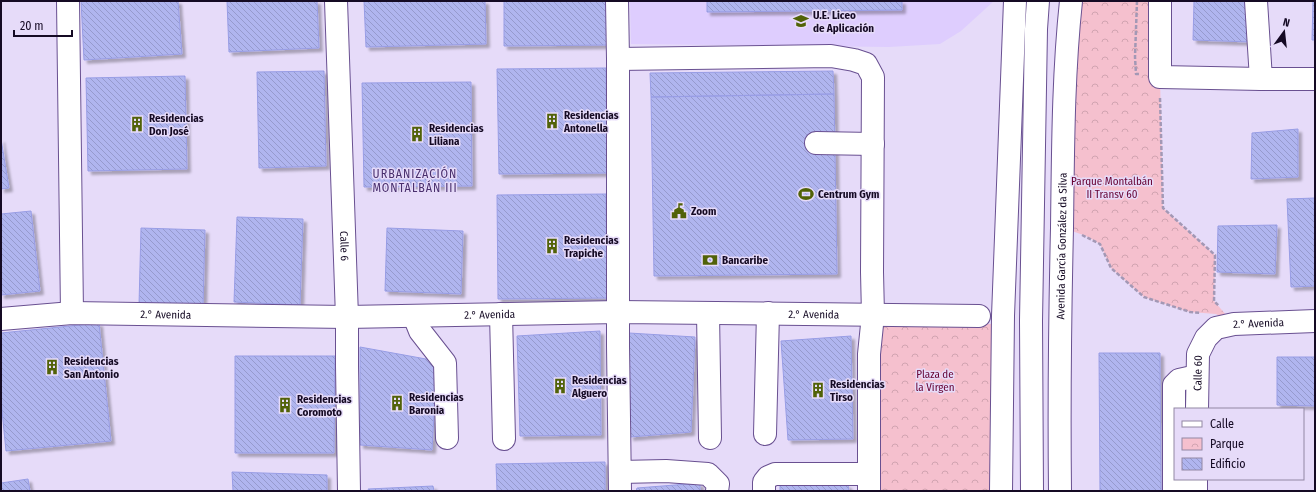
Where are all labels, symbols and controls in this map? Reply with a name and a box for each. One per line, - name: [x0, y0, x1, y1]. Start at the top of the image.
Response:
- place label: U.E. Liceo de Aplicación: [813, 9, 874, 35]
- scale bar: [14, 12, 72, 38]
- school or university icon: U.E. Liceo de Aplicación: [792, 12, 810, 30]
- north arrow: [1264, 12, 1304, 52]
- text: N: [1282, 16, 1291, 30]
- text: 20 m: [20, 19, 44, 33]
- place label: Residencias Antonella: [563, 109, 619, 135]
- place label: Residencias Don José: [149, 112, 204, 138]
- building icon: Residencias Antonella: [543, 112, 561, 130]
- building icon: Residencias Don José: [128, 115, 146, 133]
- place label: Residencias Liliana: [429, 122, 484, 148]
- building icon: Residencias Liliana: [408, 125, 426, 143]
- district label: URBANIZACIÓN MONTALBÁN III: [372, 166, 458, 195]
- street label: Avenida García González da Silva: [1054, 172, 1069, 319]
- park label: Parque Montalbán II Transv 60: [1071, 175, 1153, 201]
- sports icon: Centrum Gym: [797, 185, 815, 203]
- place label: Centrum Gym: [818, 188, 879, 201]
- public building icon: Zoom: [670, 202, 688, 220]
- place label: Zoom: [691, 205, 716, 218]
- street label: Calle 6: [338, 231, 352, 262]
- place label: Residencias Trapiche: [564, 234, 619, 260]
- building icon: Residencias Trapiche: [543, 237, 561, 255]
- bank icon: Bancaribe: [701, 251, 719, 269]
- place label: Bancaribe: [722, 254, 768, 267]
- street label: 2.° Avenida: [140, 307, 191, 321]
- street label: 2.° Avenida: [464, 307, 515, 321]
- street label: 2.° Avenida: [788, 307, 839, 321]
- street label: 2.° Avenida: [1233, 316, 1284, 331]
- place label: Residencias San Antonio: [64, 355, 119, 381]
- street label: Calle 60: [1191, 355, 1204, 391]
- building icon: Residencias San Antonio: [43, 358, 61, 376]
- park label: Plaza de la Virgen: [915, 368, 955, 394]
- place label: Residencias Alguero: [571, 374, 627, 400]
- building icon: Residencias Alguero: [551, 377, 569, 395]
- place label: Residencias Tirso: [830, 378, 885, 404]
- building icon: Residencias Tirso: [809, 381, 827, 399]
- place label: Residencias Baronia: [409, 391, 464, 417]
- place label: Residencias Coromoto: [297, 393, 352, 419]
- building icon: Residencias Baronia: [388, 394, 406, 412]
- building icon: Residencias Coromoto: [276, 396, 294, 414]
- legend: [1174, 408, 1304, 480]
- text: Calle: [1210, 417, 1234, 431]
- text: Parque: [1210, 437, 1244, 451]
- text: Edificio: [1210, 457, 1246, 471]

